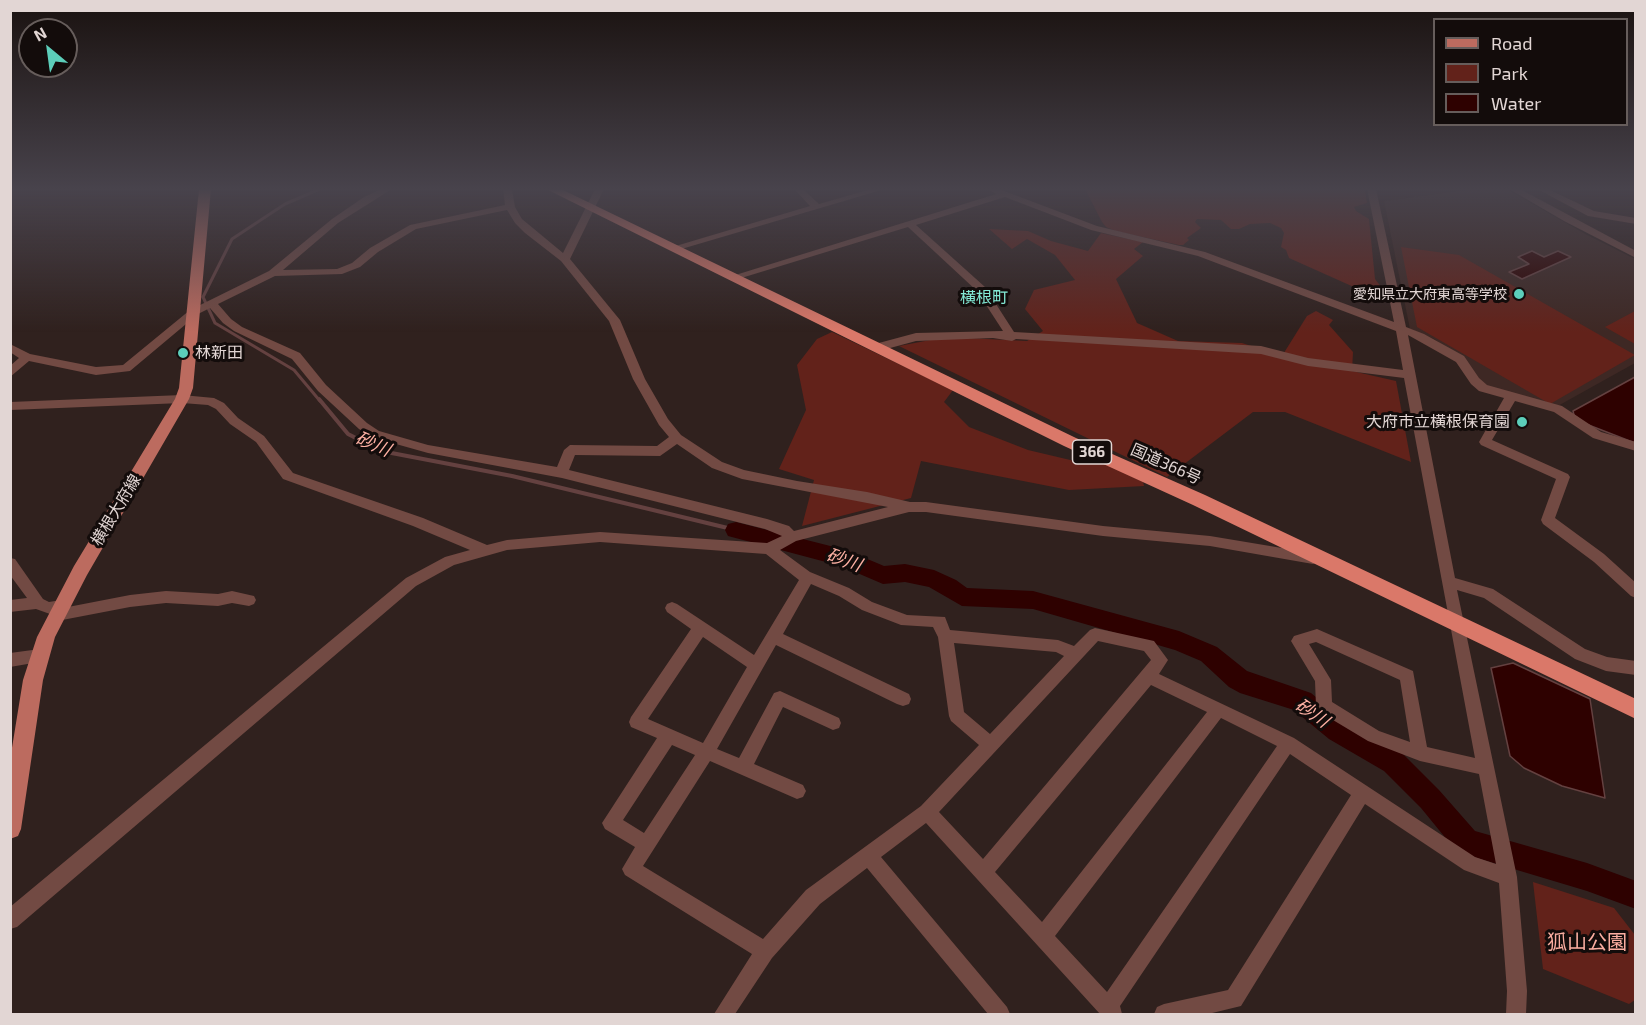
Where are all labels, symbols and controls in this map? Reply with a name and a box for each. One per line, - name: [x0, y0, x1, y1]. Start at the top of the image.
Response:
- north arrow: [18, 18, 78, 78]
- legend: [1433, 18, 1628, 126]
- text: N: [30, 22, 50, 45]
- text: Road: [1491, 32, 1532, 54]
- text: Park: [1491, 62, 1528, 84]
- text: Water: [1491, 92, 1541, 114]
- place label: 愛知県立大府東高等学校: [1353, 286, 1507, 302]
- marker: 愛知県立大府東高等学校: [1512, 287, 1526, 301]
- district label: 横根町: [960, 288, 1008, 308]
- place label: 林新田: [195, 343, 243, 363]
- marker: 林新田: [176, 346, 190, 360]
- place label: 大府市立横根保育園: [1366, 412, 1510, 432]
- marker: 大府市立横根保育園: [1515, 415, 1529, 429]
- water label: 砂川: [352, 427, 394, 461]
- road number: 366: [1072, 440, 1112, 464]
- street label: 国道366号: [1128, 440, 1204, 488]
- street label: 横根大府線: [87, 471, 145, 549]
- water label: 砂川: [823, 544, 865, 576]
- water label: 砂川: [1291, 694, 1333, 732]
- park label: 狐山公園: [1547, 930, 1627, 954]

